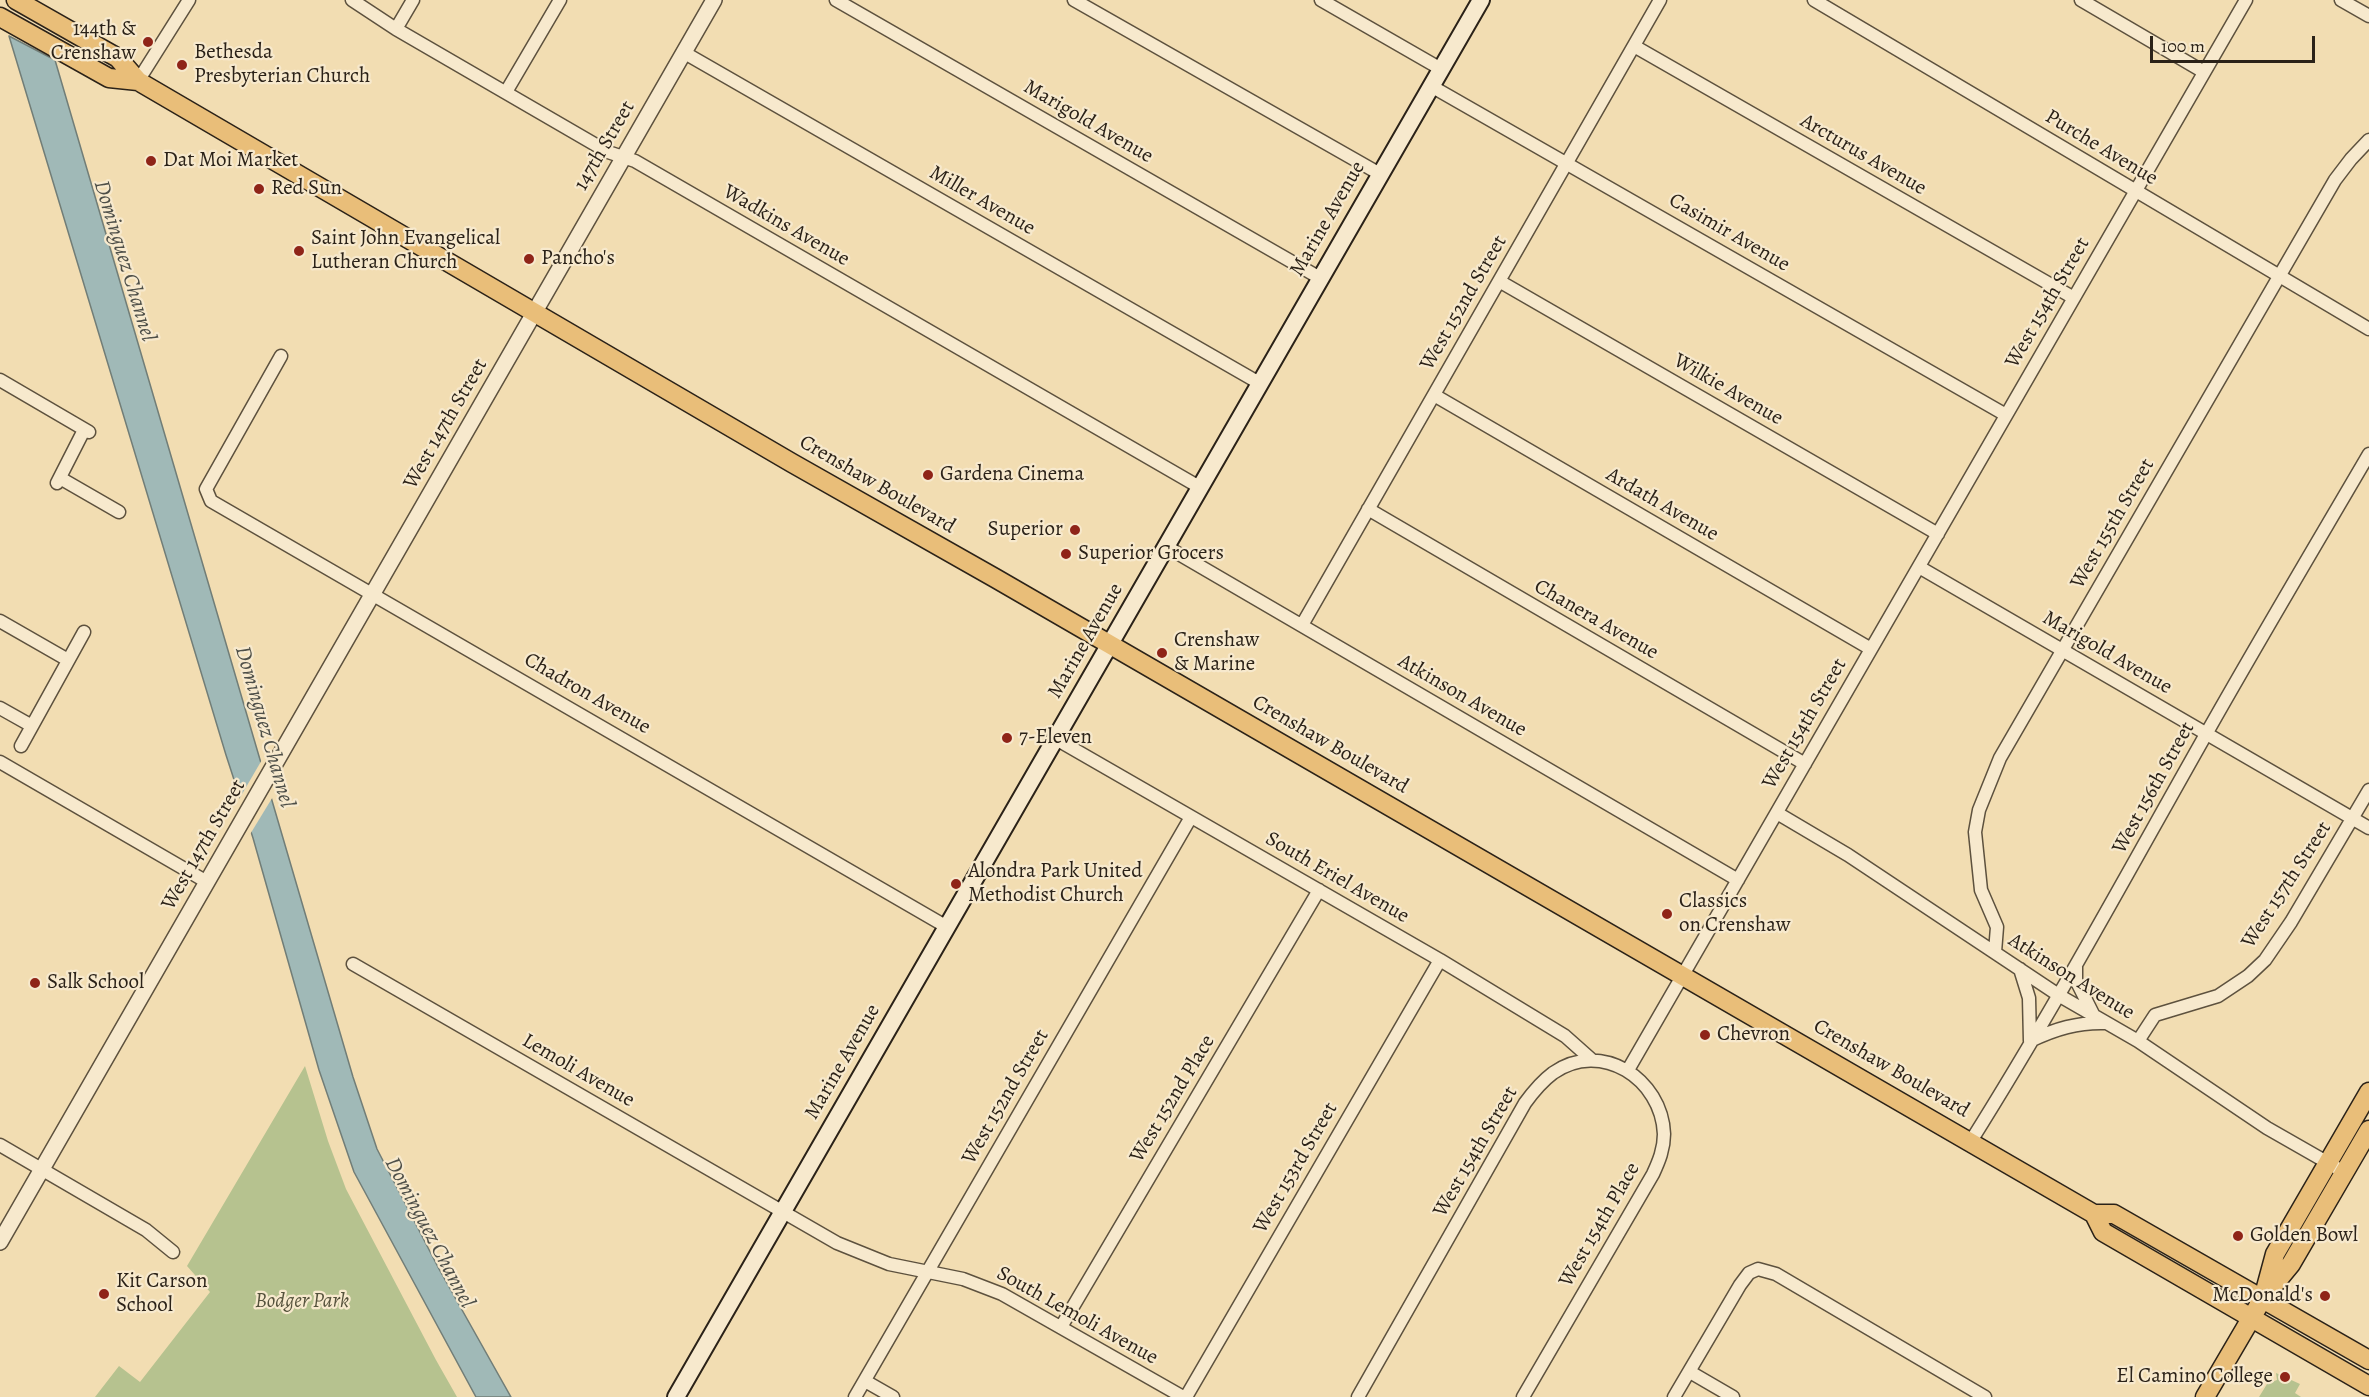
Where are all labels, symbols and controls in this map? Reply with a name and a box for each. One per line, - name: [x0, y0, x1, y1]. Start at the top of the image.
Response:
- place label: 144th & Crenshaw: [51, 17, 136, 67]
- scale bar: [2153, 24, 2318, 62]
- text: 100 m: [2161, 34, 2205, 58]
- marker: 144th & Crenshaw: [141, 35, 155, 49]
- place label: Bethesda Presbyterian Church: [194, 40, 370, 90]
- marker: Bethesda Presbyterian Church: [175, 58, 189, 72]
- street label: Marigold Avenue: [1019, 75, 1157, 169]
- street label: 147th Street: [569, 97, 641, 195]
- street label: Purche Avenue: [2040, 104, 2162, 192]
- street label: Arcturus Avenue: [1795, 109, 1931, 201]
- place label: Dat Moi Market: [163, 148, 298, 174]
- marker: Dat Moi Market: [144, 154, 158, 168]
- street label: Marine Avenue: [1285, 157, 1371, 281]
- street label: Miller Avenue: [925, 161, 1039, 241]
- place label: Red Sun: [271, 176, 342, 202]
- water label: Dominguez Channel: [87, 177, 161, 345]
- street label: Wadkins Avenue: [718, 180, 854, 272]
- marker: Red Sun: [252, 182, 266, 196]
- street label: Casimir Avenue: [1664, 188, 1794, 278]
- place label: Saint John Evangelical Lutheran Church: [311, 226, 500, 276]
- street label: West 152nd Street: [1415, 231, 1513, 375]
- street label: West 154th Street: [2000, 233, 2096, 373]
- marker: Saint John Evangelical Lutheran Church: [292, 244, 306, 258]
- place label: Pancho's: [541, 246, 615, 272]
- marker: Pancho's: [522, 252, 536, 266]
- street label: Wilkie Avenue: [1669, 349, 1787, 431]
- street label: West 147th Street: [398, 354, 494, 494]
- street label: Crenshaw Boulevard: [794, 430, 960, 540]
- street label: West 155th Street: [2066, 454, 2160, 594]
- place label: Gardena Cinema: [940, 462, 1084, 488]
- street label: Ardath Avenue: [1601, 463, 1723, 547]
- marker: Gardena Cinema: [921, 468, 935, 482]
- place label: Superior: [988, 517, 1063, 543]
- marker: Superior: [1068, 523, 1082, 537]
- place label: Superior Grocers: [1078, 541, 1224, 567]
- marker: Superior Grocers: [1059, 547, 1073, 561]
- street label: Chanera Avenue: [1529, 574, 1663, 666]
- street label: Marine Avenue: [1043, 579, 1129, 703]
- street label: Marigold Avenue: [2038, 606, 2176, 700]
- place label: Crenshaw & Marine: [1174, 628, 1259, 678]
- water label: Dominguez Channel: [228, 643, 300, 811]
- marker: Crenshaw & Marine: [1155, 646, 1169, 660]
- street label: Chadron Avenue: [519, 648, 655, 740]
- street label: Atkinson Avenue: [1393, 649, 1531, 743]
- street label: West 154th Street: [1757, 654, 1853, 794]
- street label: Crenshaw Boulevard: [1247, 690, 1413, 800]
- street label: West 156th Street: [2107, 718, 2201, 858]
- place label: 7-Eleven: [1019, 725, 1092, 751]
- marker: 7-Eleven: [1000, 731, 1014, 745]
- street label: West 147th Street: [156, 775, 252, 915]
- street label: West 157th Street: [2237, 817, 2337, 953]
- street label: South Eriel Avenue: [1261, 827, 1413, 929]
- place label: Alondra Park United Methodist Church: [968, 859, 1142, 909]
- marker: Alondra Park United Methodist Church: [949, 877, 963, 891]
- place label: Classics on Crenshaw: [1679, 889, 1790, 939]
- marker: Classics on Crenshaw: [1660, 907, 1674, 921]
- street label: Atkinson Avenue: [2003, 928, 2139, 1026]
- place label: Salk School: [47, 970, 144, 996]
- marker: Salk School: [28, 976, 42, 990]
- street label: Marine Avenue: [800, 1000, 886, 1124]
- street label: Crenshaw Boulevard: [1808, 1014, 1974, 1124]
- place label: Chevron: [1717, 1022, 1790, 1048]
- street label: West 152nd Street: [957, 1025, 1055, 1169]
- marker: Chevron: [1698, 1028, 1712, 1042]
- street label: Lemoli Avenue: [517, 1029, 639, 1113]
- street label: West 152nd Place: [1125, 1031, 1221, 1167]
- street label: West 154th Street: [1428, 1082, 1524, 1222]
- street label: West 153rd Street: [1248, 1098, 1344, 1238]
- water label: Dominguez Channel: [378, 1153, 480, 1313]
- street label: West 154th Place: [1554, 1158, 1646, 1292]
- place label: Golden Bowl: [2250, 1223, 2358, 1249]
- marker: Golden Bowl: [2231, 1229, 2245, 1243]
- street label: South Lemoli Avenue: [992, 1261, 1162, 1371]
- place label: Kit Carson School: [116, 1269, 208, 1319]
- place label: McDonald's: [2212, 1283, 2313, 1309]
- marker: Kit Carson School: [97, 1287, 111, 1301]
- park label: Bodger Park: [255, 1289, 349, 1315]
- marker: McDonald's: [2318, 1289, 2332, 1303]
- place label: El Camino College: [2116, 1364, 2273, 1390]
- marker: El Camino College: [2278, 1370, 2292, 1384]

